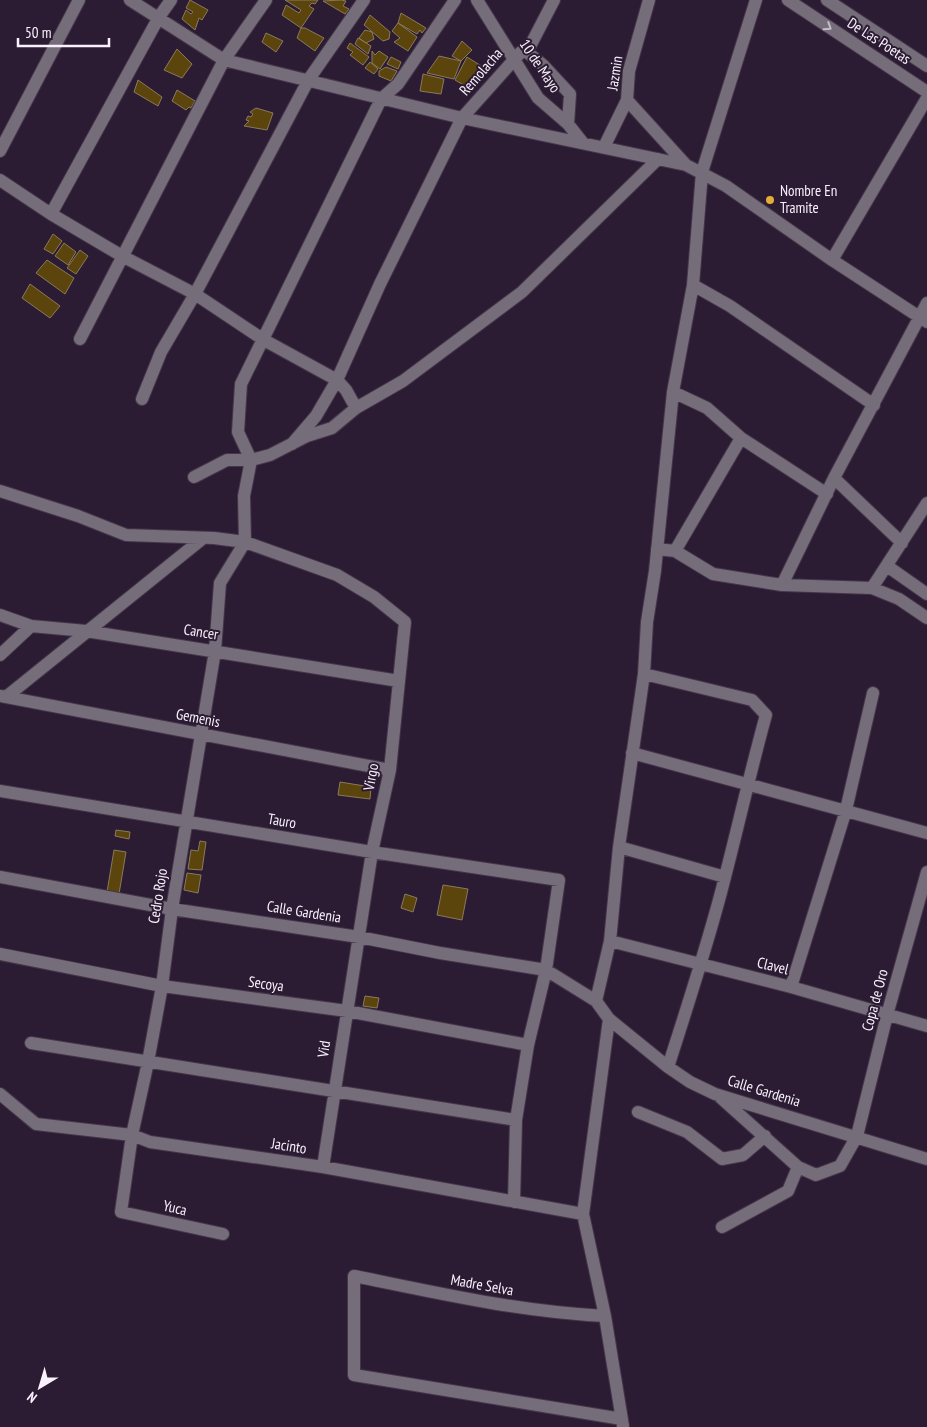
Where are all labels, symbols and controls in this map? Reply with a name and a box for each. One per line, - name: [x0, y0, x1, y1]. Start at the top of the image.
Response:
- street label: De Las Poetas: [844, 13, 915, 68]
- scale bar: [18, 15, 109, 47]
- one-way arrow: [823, 21, 832, 30]
- text: 50 m: [25, 23, 51, 42]
- street label: 10 de Mayo: [516, 35, 565, 96]
- street label: Remolacha: [455, 44, 506, 99]
- street label: Jazmin: [602, 54, 627, 92]
- place label: Nombre En Tramite: [780, 181, 837, 217]
- marker: Nombre En Tramite: [764, 194, 776, 206]
- street label: Cancer: [182, 619, 221, 644]
- street label: Gemenis: [174, 704, 222, 731]
- street label: Virgo: [359, 762, 382, 793]
- street label: Tauro: [266, 809, 298, 832]
- street label: Cedro Rojo: [144, 867, 171, 925]
- street label: Calle Gardenia: [266, 896, 343, 927]
- street label: Clavel: [755, 952, 791, 979]
- street label: Copa de Oro: [857, 967, 892, 1033]
- street label: Secoya: [247, 972, 285, 995]
- street label: Vid: [313, 1039, 334, 1060]
- street label: Calle Gardenia: [725, 1070, 803, 1111]
- street label: Jacinto: [269, 1133, 308, 1158]
- street label: Yuca: [161, 1196, 189, 1219]
- street label: Madre Selva: [449, 1270, 515, 1299]
- north arrow: [15, 1362, 65, 1412]
- text: N: [23, 1388, 41, 1407]

